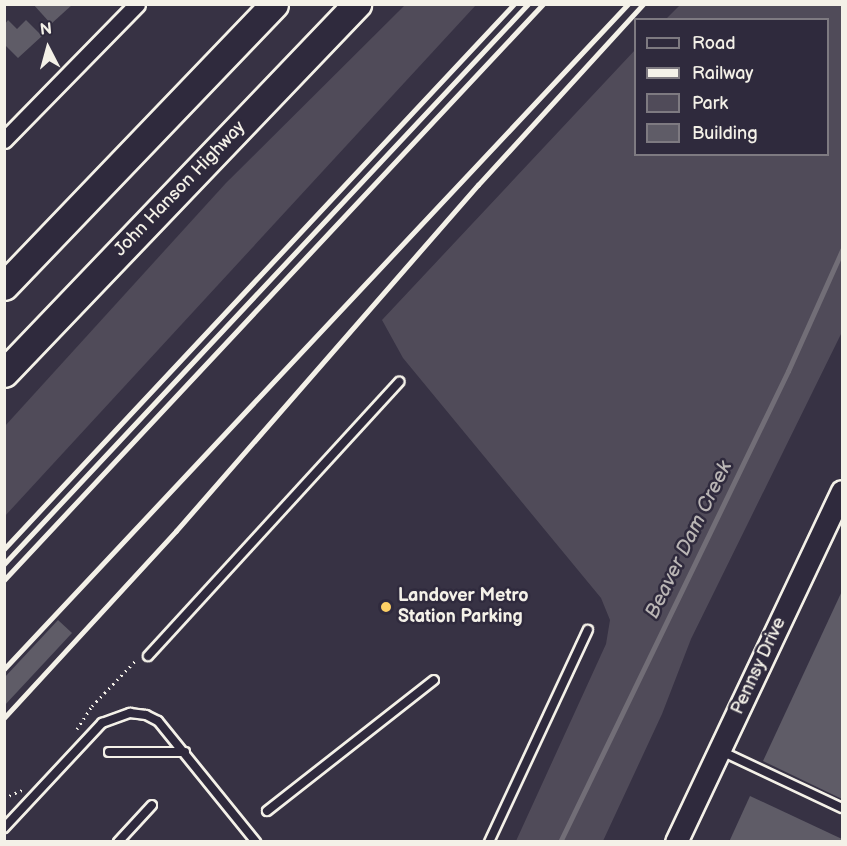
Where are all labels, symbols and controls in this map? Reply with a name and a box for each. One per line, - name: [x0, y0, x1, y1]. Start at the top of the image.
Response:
- north arrow: [18, 18, 78, 78]
- legend: [634, 18, 829, 156]
- text: N: [39, 20, 53, 40]
- text: Road: [692, 33, 736, 54]
- text: Railway: [692, 63, 754, 84]
- text: Park: [692, 93, 728, 114]
- street label: John Hanson Highway: [110, 117, 250, 261]
- text: Building: [692, 123, 758, 144]
- water label: Beaver Dam Creek: [640, 457, 738, 623]
- place label: Landover Metro Station Parking: [398, 586, 528, 628]
- marker: Landover Metro Station Parking: [379, 600, 393, 614]
- street label: Pennsy Drive: [727, 613, 791, 719]

